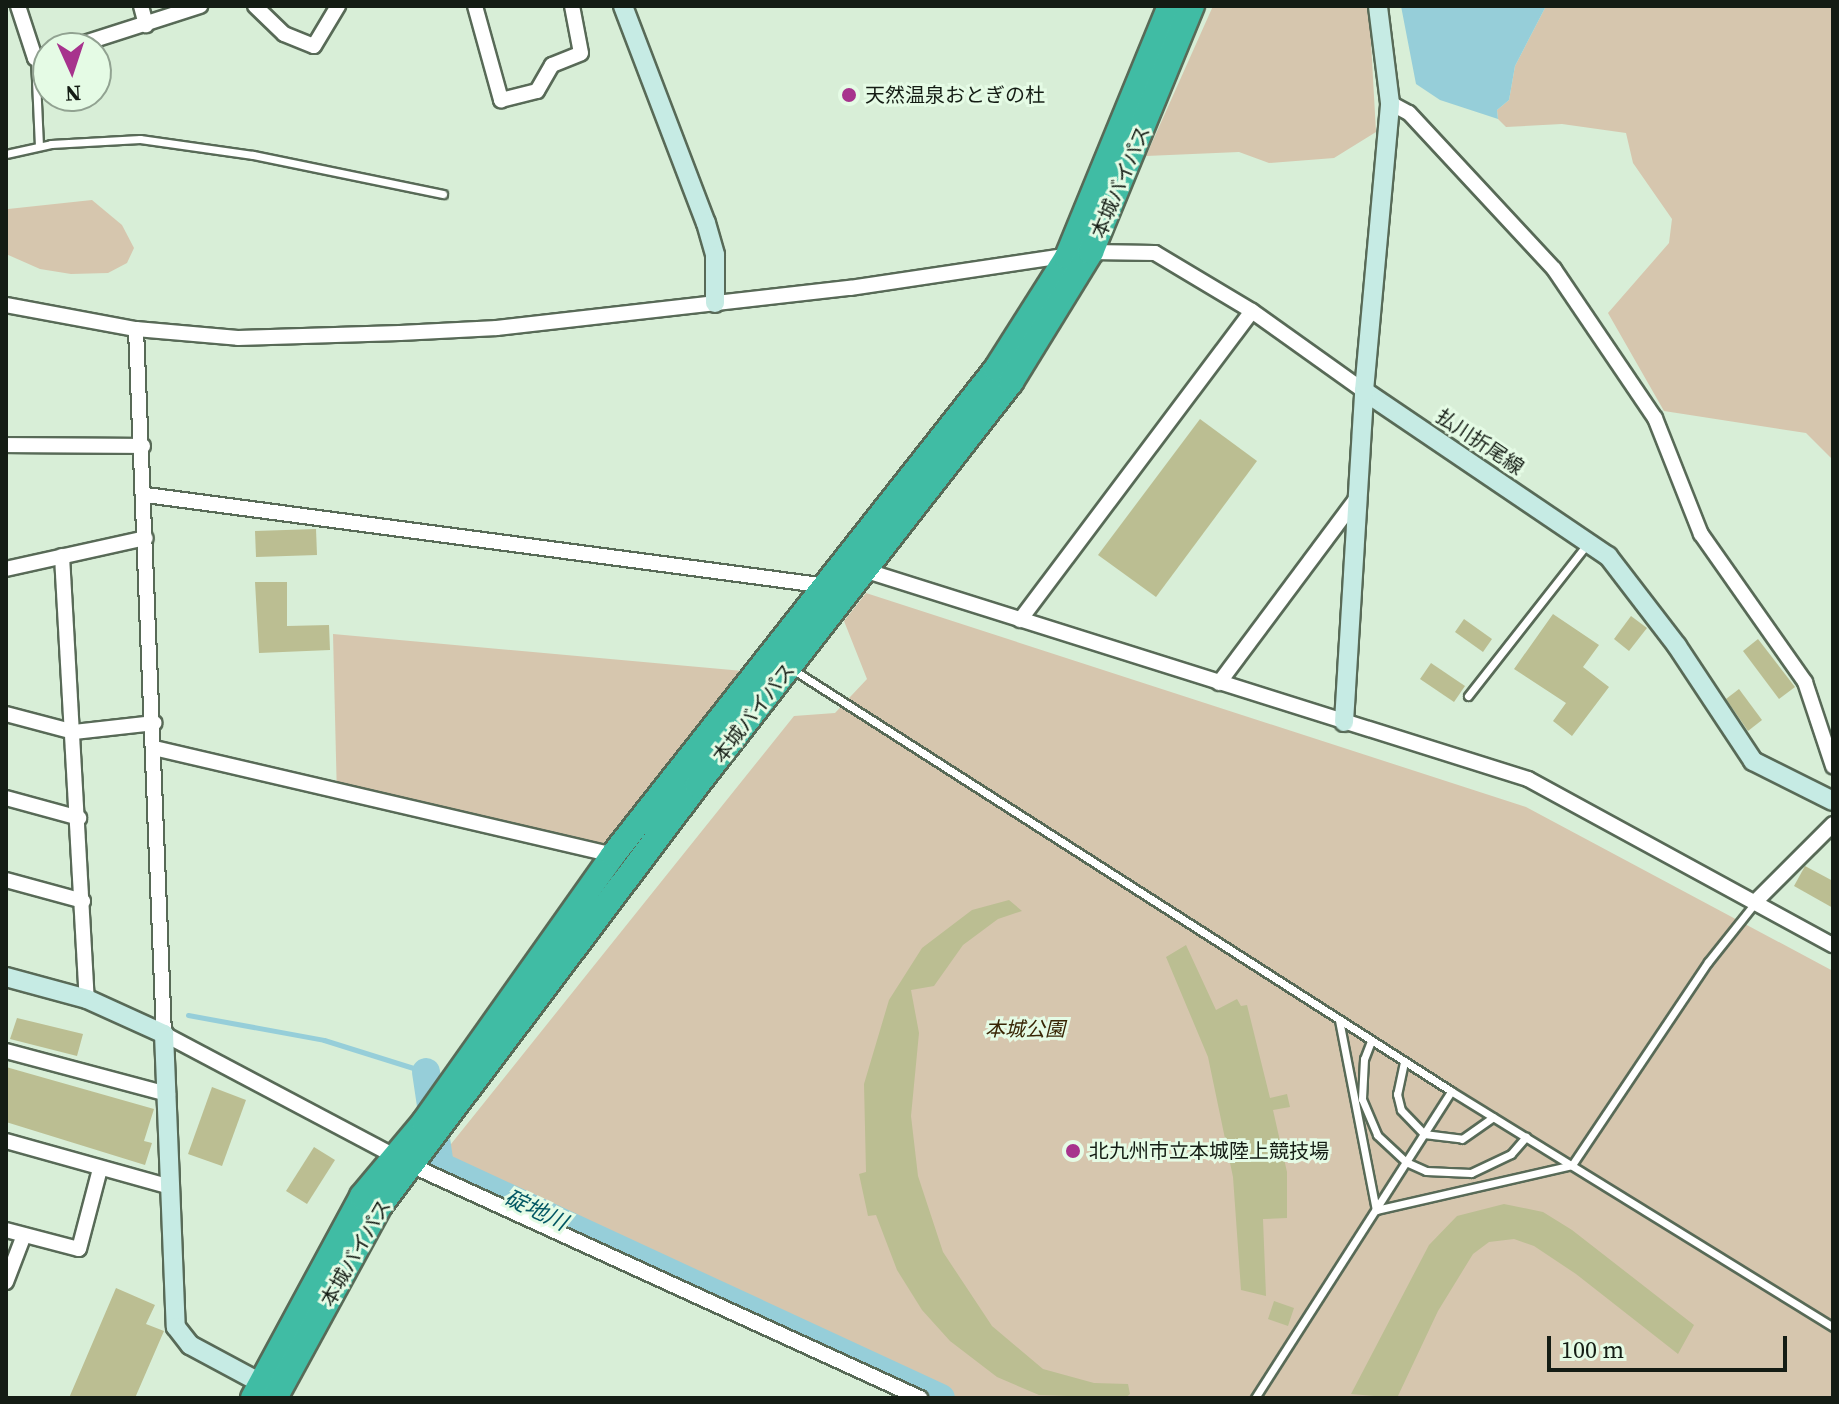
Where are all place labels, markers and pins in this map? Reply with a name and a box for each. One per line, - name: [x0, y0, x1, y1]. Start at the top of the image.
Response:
- place label: 天然温泉おとぎの杜: [865, 83, 1045, 107]
- marker: 天然温泉おとぎの杜: [840, 86, 858, 104]
- place label: 北九州市立本城陸上競技場: [1089, 1139, 1329, 1163]
- marker: 北九州市立本城陸上競技場: [1064, 1142, 1082, 1160]

